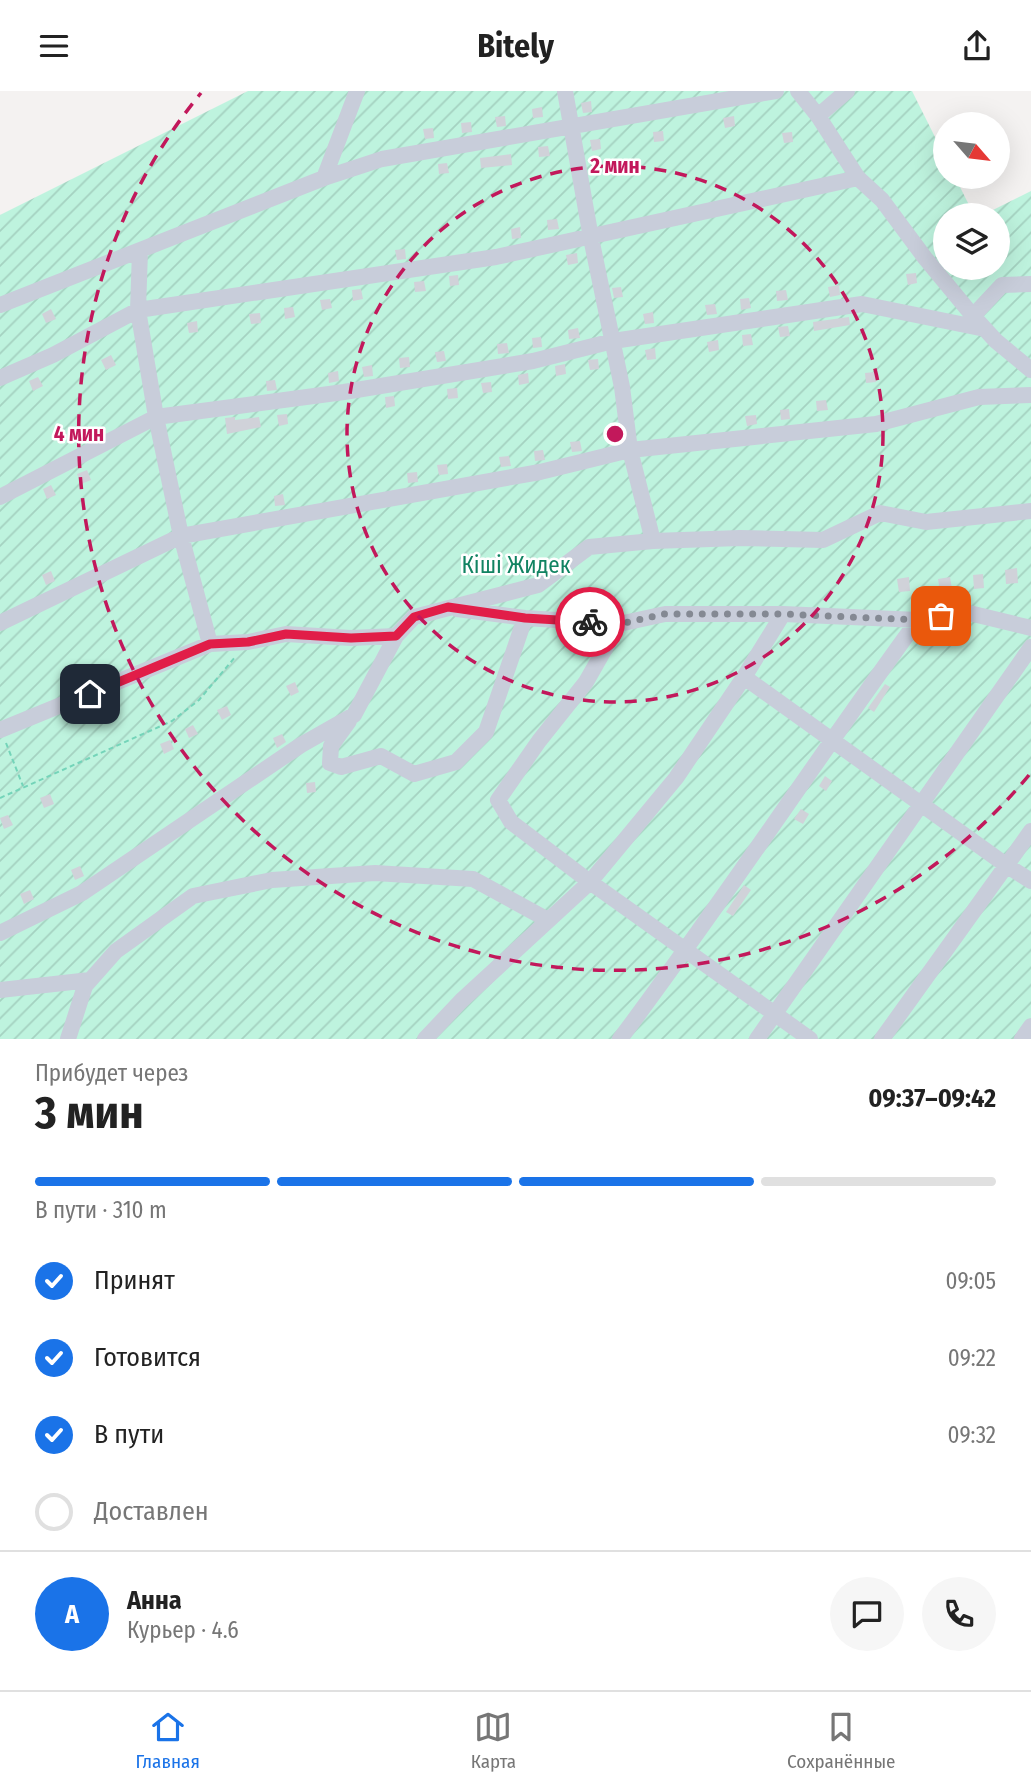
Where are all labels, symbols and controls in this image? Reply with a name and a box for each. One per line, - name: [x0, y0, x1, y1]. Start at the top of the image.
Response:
- icon: menu: [35, 27, 73, 65]
- text: Bitely: [477, 27, 554, 65]
- icon: share: [958, 27, 996, 65]
- north arrow: [933, 112, 1010, 189]
- map controls: [933, 112, 1010, 280]
- text: 2 мин: [589, 153, 640, 179]
- button: layers: [933, 203, 1010, 280]
- text: 4 мин: [54, 421, 104, 447]
- centre of rings: [603, 422, 627, 446]
- park label: Кіші Жидек: [462, 551, 571, 579]
- pin: [911, 586, 971, 646]
- courier: [555, 587, 625, 657]
- icon: bag: [922, 597, 960, 635]
- icon: bike: [571, 603, 609, 641]
- pin: [60, 664, 120, 724]
- icon: home: [71, 675, 109, 713]
- text: Прибудет через: [35, 1059, 188, 1087]
- text: 09:37–09:42: [868, 1083, 996, 1114]
- text: 3 мин: [35, 1085, 144, 1140]
- text: В пути · 310 m: [35, 1196, 167, 1224]
- icon: check: [35, 1262, 73, 1300]
- text: Принят: [94, 1265, 175, 1296]
- text: 09:05: [946, 1267, 996, 1295]
- icon: check: [35, 1339, 73, 1377]
- text: Готовится: [94, 1342, 201, 1373]
- text: 09:22: [948, 1344, 996, 1372]
- icon: check: [35, 1416, 73, 1454]
- text: В пути: [94, 1419, 164, 1450]
- text: 09:32: [948, 1421, 996, 1449]
- text: Доставлен: [94, 1496, 209, 1527]
- button: chat: [830, 1577, 904, 1651]
- button: phone: [922, 1577, 996, 1651]
- text: Анна: [127, 1585, 182, 1616]
- text: А: [65, 1599, 79, 1630]
- text: Курьер · 4.6: [127, 1616, 239, 1644]
- tab: Главная: [135, 1708, 200, 1773]
- tab: Карта: [471, 1708, 516, 1773]
- tab: Сохранённые: [787, 1708, 896, 1773]

